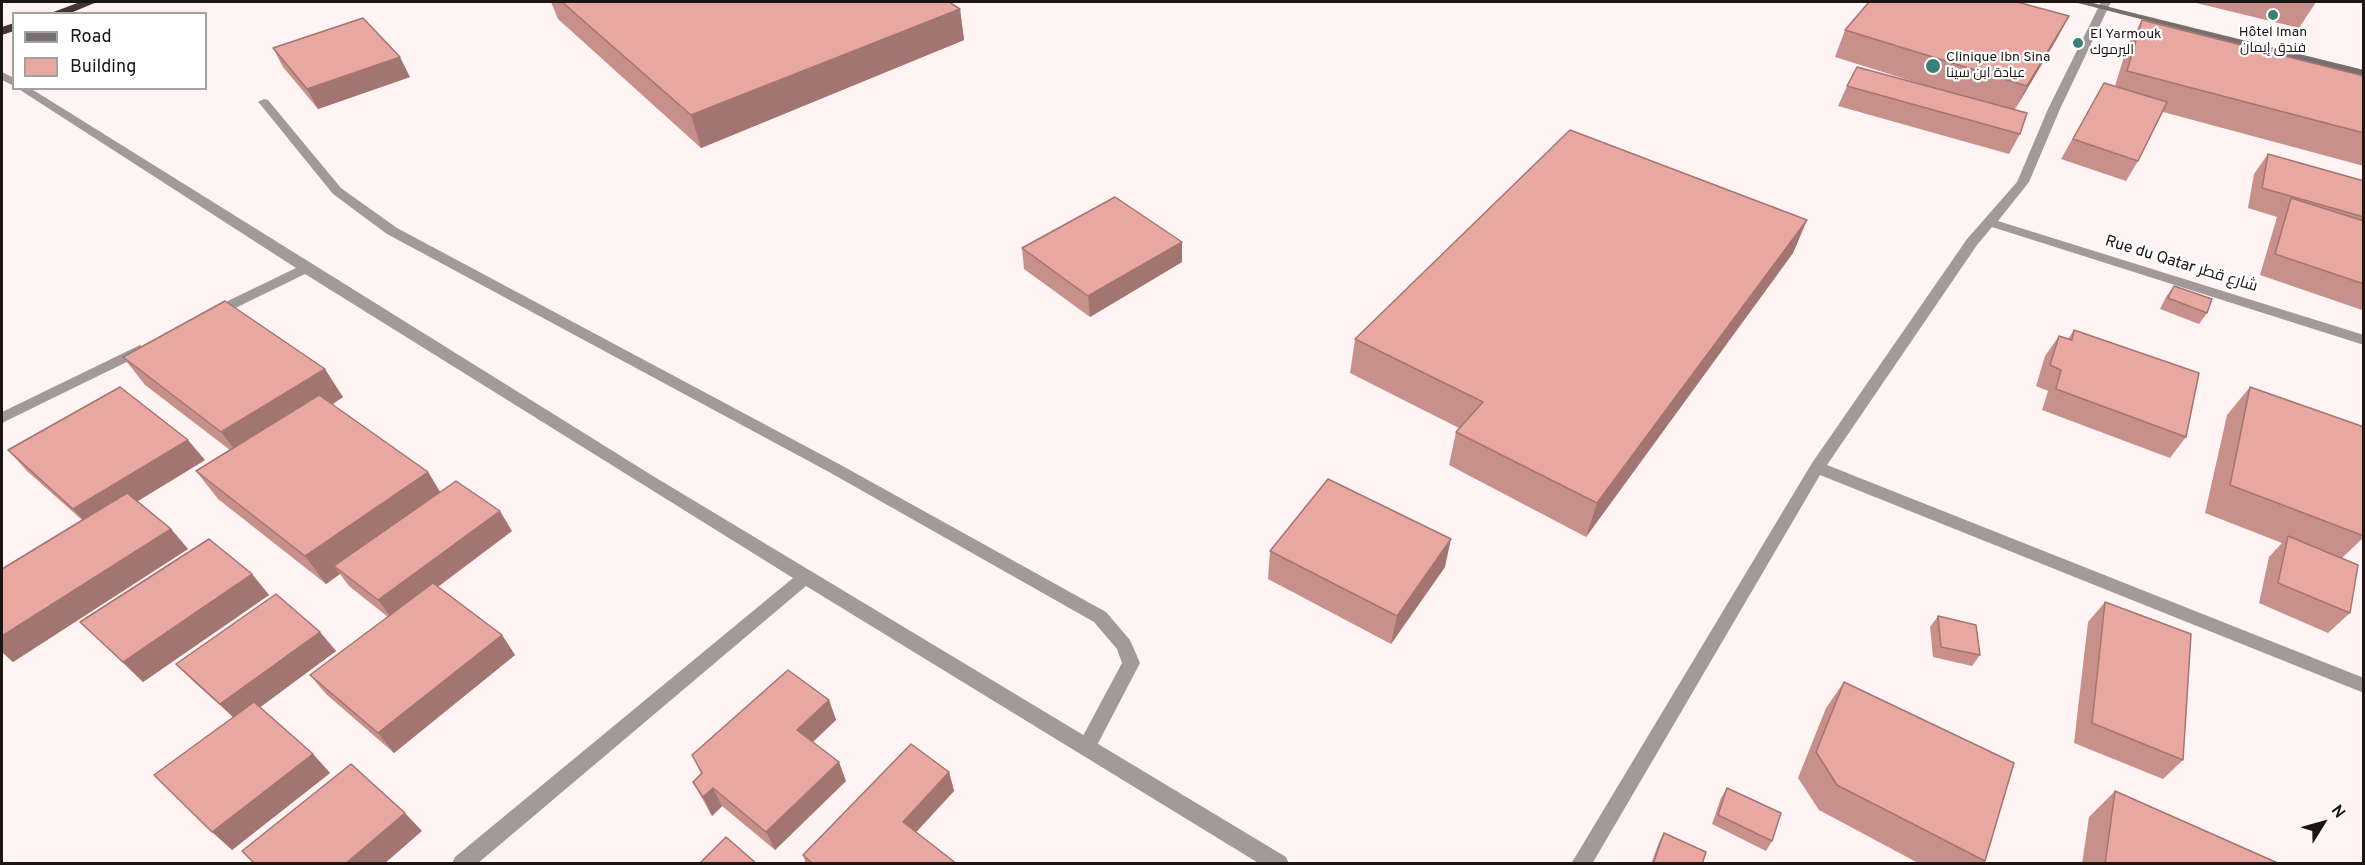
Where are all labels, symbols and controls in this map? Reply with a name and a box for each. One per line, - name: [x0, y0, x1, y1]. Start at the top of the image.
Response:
- marker: Hôtel Iman فندق إيمان: [2266, 8, 2280, 22]
- legend: [12, 12, 207, 90]
- place label: Hôtel Iman فندق إيمان: [2239, 25, 2307, 57]
- text: Road: [70, 26, 112, 49]
- place label: El Yarmouk اليرموك: [2090, 27, 2161, 60]
- marker: El Yarmouk اليرموك: [2071, 36, 2085, 50]
- place label: Clinique Ibn Sina عيادة ابن سينا: [1946, 50, 2050, 82]
- text: Building: [70, 56, 136, 79]
- marker: Clinique Ibn Sina عيادة ابن سينا: [1924, 57, 1942, 75]
- street label: Rue du Qatar شارع قطر: [2102, 233, 2260, 297]
- north arrow: [2293, 793, 2353, 853]
- text: N: [2326, 802, 2349, 823]

